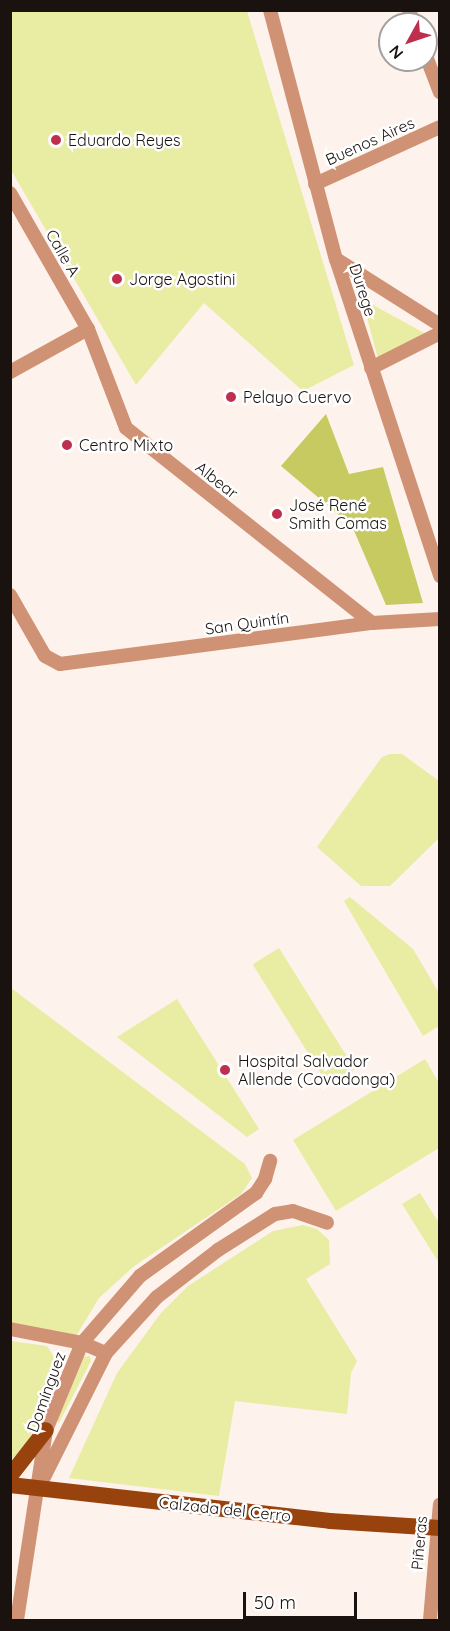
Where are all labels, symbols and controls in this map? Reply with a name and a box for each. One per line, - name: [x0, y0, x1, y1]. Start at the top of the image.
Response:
- north arrow: [378, 12, 438, 72]
- text: N: [384, 41, 407, 63]
- street label: Buenos Aires: [322, 113, 418, 169]
- place label: Eduardo Reyes: [68, 130, 180, 150]
- marker: Eduardo Reyes: [49, 133, 63, 147]
- street label: Calle A: [42, 226, 84, 280]
- street label: Durege: [346, 261, 380, 319]
- place label: Jorge Agostini: [129, 269, 236, 289]
- marker: Jorge Agostini: [110, 272, 124, 286]
- place label: Pelayo Cuervo: [243, 387, 351, 407]
- marker: Pelayo Cuervo: [224, 390, 238, 404]
- place label: Centro Mixto: [79, 435, 173, 455]
- marker: Centro Mixto: [60, 438, 74, 452]
- street label: Albear: [192, 457, 242, 503]
- place label: José René Smith Comas: [289, 495, 387, 533]
- marker: José René Smith Comas: [270, 507, 284, 521]
- street label: San Quintín: [204, 608, 290, 638]
- place label: Hospital Salvador Allende (Covadonga): [238, 1051, 395, 1089]
- marker: Hospital Salvador Allende (Covadonga): [216, 1061, 234, 1079]
- street label: Domínguez: [23, 1349, 69, 1435]
- street label: Calzada del Cerro: [158, 1493, 292, 1525]
- street label: Piñeras: [407, 1515, 431, 1571]
- scale bar: [246, 1580, 360, 1618]
- text: 50 m: [254, 1591, 296, 1614]

